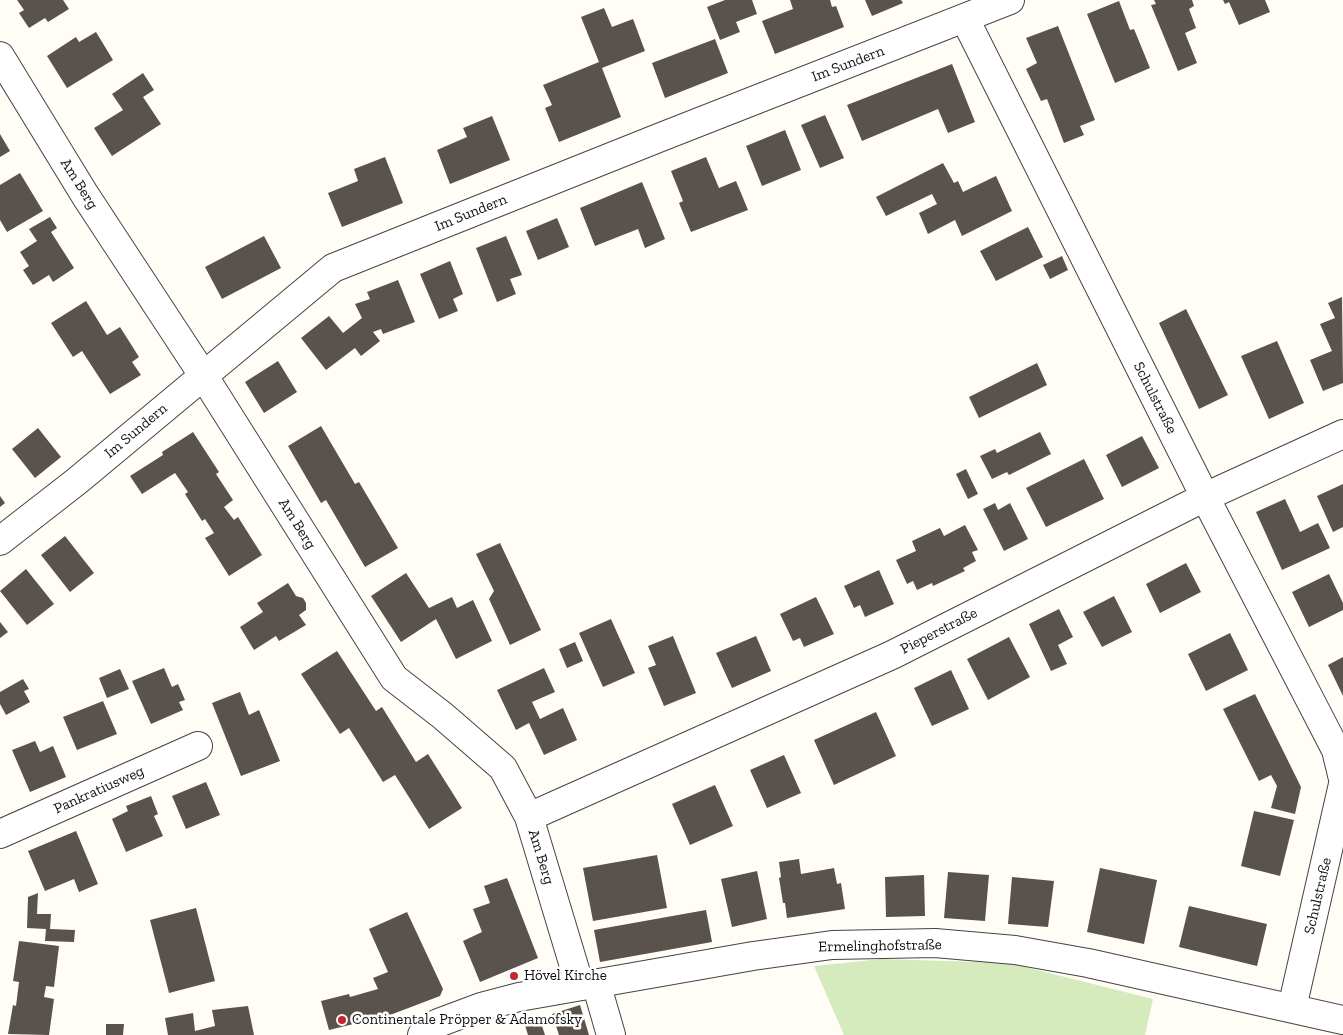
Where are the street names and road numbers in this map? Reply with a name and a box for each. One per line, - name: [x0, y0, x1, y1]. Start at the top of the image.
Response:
- street label: Im Sundern: [809, 42, 887, 86]
- street label: Am Berg: [56, 155, 102, 213]
- street label: Im Sundern: [432, 190, 510, 236]
- street label: Schulstraße: [1129, 359, 1181, 437]
- street label: Im Sundern: [101, 400, 171, 462]
- street label: Am Berg: [274, 495, 320, 553]
- street label: Pieperstraße: [898, 604, 980, 658]
- street label: Pankratiusweg: [51, 762, 147, 818]
- street label: Am Berg: [524, 827, 558, 887]
- street label: Schulstraße: [1300, 856, 1336, 936]
- street label: Ermelinghofstraße: [818, 936, 942, 956]

